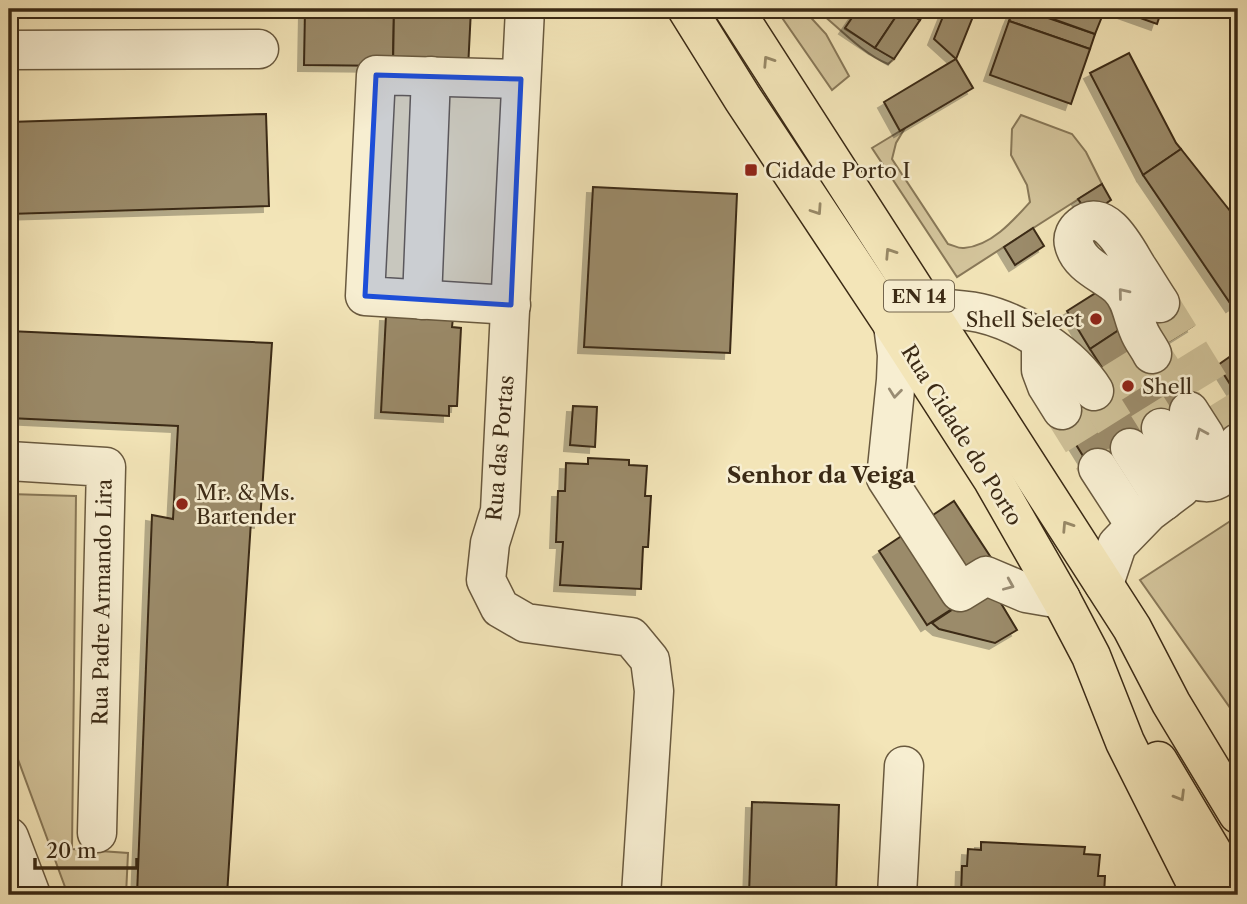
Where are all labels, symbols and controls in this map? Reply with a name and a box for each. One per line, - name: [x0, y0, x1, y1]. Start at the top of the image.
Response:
- one-way arrow: [763, 56, 776, 69]
- place label: Cidade Porto I: [765, 158, 910, 183]
- marker: Cidade Porto I: [743, 162, 759, 178]
- one-way arrow: [809, 202, 821, 215]
- one-way arrow: [886, 247, 899, 260]
- road number: EN 14: [884, 280, 954, 312]
- one-way arrow: [1118, 289, 1131, 301]
- place label: Shell Select: [966, 307, 1083, 332]
- marker: Shell Select: [1088, 311, 1104, 327]
- street label: Rua Cidade do Porto: [896, 340, 1028, 530]
- street label: Rua das Portas: [481, 374, 519, 522]
- place label: Shell: [1142, 374, 1192, 399]
- marker: Shell: [1120, 378, 1136, 394]
- one-way arrow: [888, 388, 903, 399]
- one-way arrow: [1195, 428, 1209, 440]
- district label: Senhor da Veiga: [727, 461, 916, 489]
- street label: Rua Padre Armando Lira: [87, 478, 117, 726]
- place label: Mr. & Ms. Bartender: [196, 480, 296, 529]
- marker: Mr. & Ms. Bartender: [174, 496, 190, 512]
- one-way arrow: [1062, 521, 1075, 534]
- one-way arrow: [1002, 577, 1014, 591]
- one-way arrow: [1172, 789, 1185, 802]
- scale bar: [35, 827, 136, 871]
- text: 20 m: [46, 838, 97, 863]

